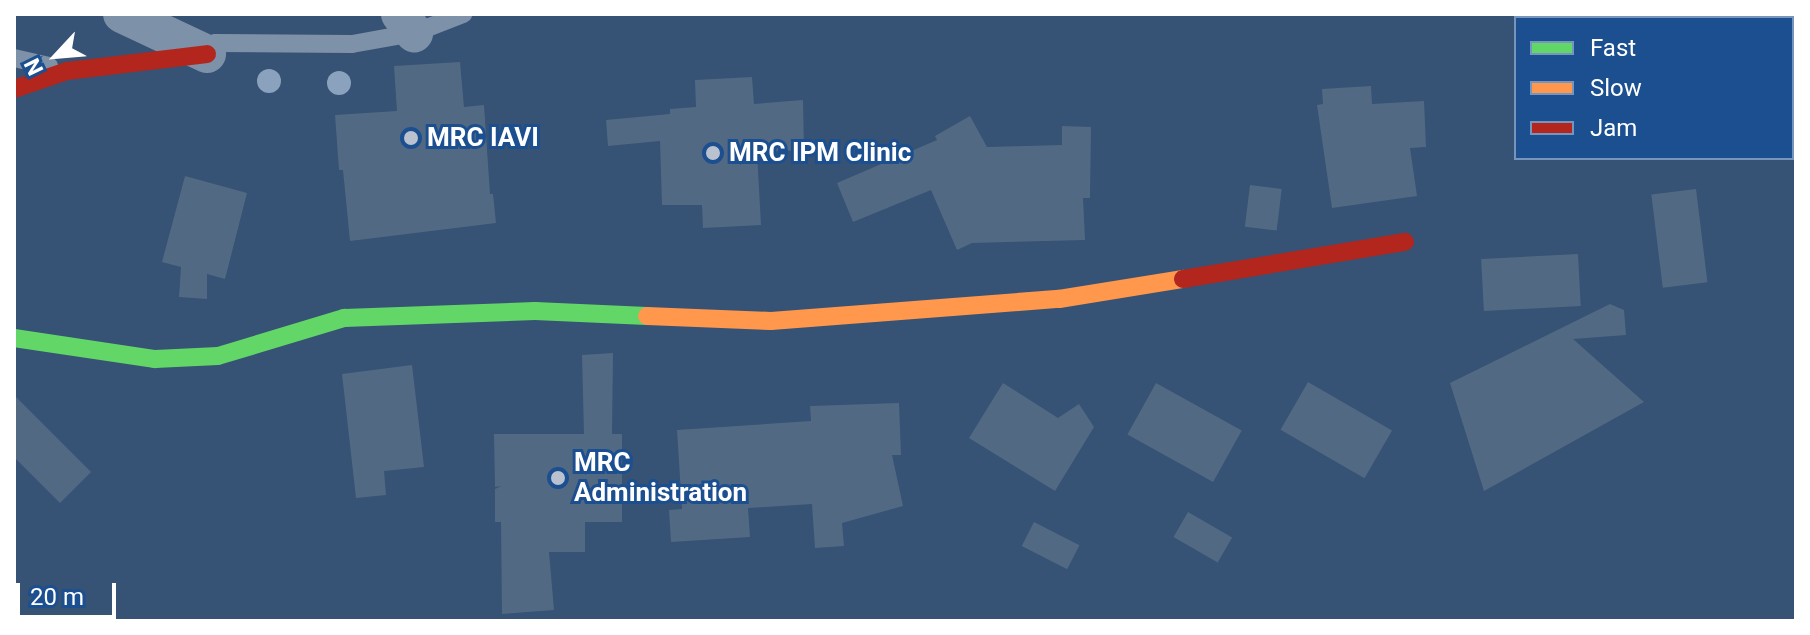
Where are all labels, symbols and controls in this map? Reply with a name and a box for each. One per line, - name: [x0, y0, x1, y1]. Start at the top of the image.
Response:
- north arrow: [16, 16, 96, 96]
- legend: [1514, 16, 1794, 160]
- text: Fast: [1590, 34, 1636, 62]
- text: N: [19, 54, 49, 79]
- text: Slow: [1590, 74, 1642, 102]
- text: Jam: [1590, 114, 1637, 142]
- place label: MRC IAVI: [427, 122, 539, 154]
- marker: MRC IAVI: [402, 129, 420, 147]
- place label: MRC IPM Clinic: [729, 137, 911, 169]
- marker: MRC IPM Clinic: [704, 144, 722, 162]
- place label: MRC Administration: [574, 447, 747, 508]
- marker: MRC Administration: [549, 469, 567, 487]
- scale bar: [20, 567, 120, 617]
- text: 20 m: [30, 583, 84, 611]

